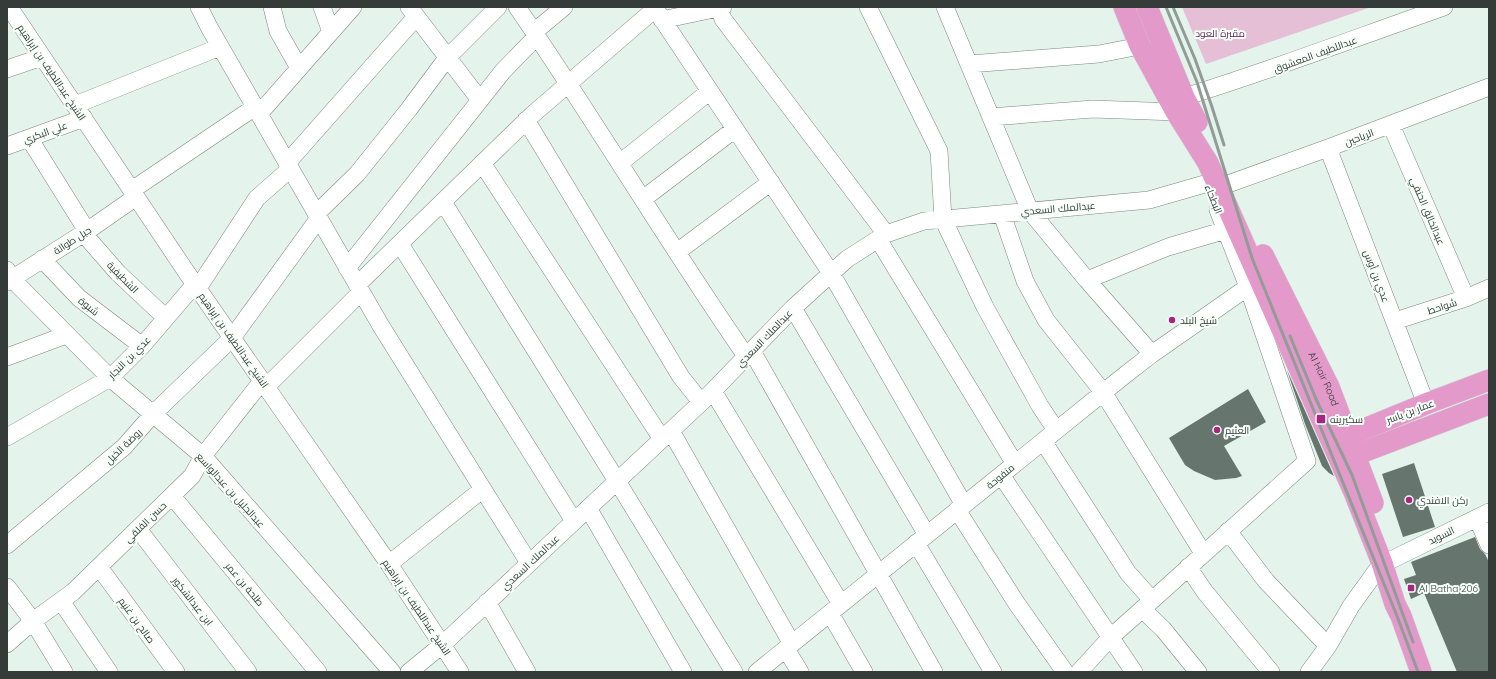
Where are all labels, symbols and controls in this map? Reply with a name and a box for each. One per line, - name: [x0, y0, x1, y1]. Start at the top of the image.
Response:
- street label: الشيخ عبداللطيف بن إبراهيم: [14, 22, 89, 123]
- park label: مقبرة العود: [1195, 27, 1245, 40]
- street label: عبداللطيف المعشوق: [1272, 33, 1359, 76]
- street label: علي البكري: [21, 118, 69, 147]
- street label: الرياحين: [1343, 126, 1376, 149]
- street label: عبدالخالق الحنفي: [1406, 175, 1448, 248]
- street label: البطحاء: [1202, 183, 1225, 216]
- street label: عبدالملك السعدي: [1020, 199, 1096, 219]
- street label: جبل طوالة: [51, 223, 94, 257]
- street label: عدي بن أوس: [1360, 248, 1393, 305]
- street label: الشطيفية: [104, 259, 141, 296]
- street label: الشيخ عبداللطيف بن إبراهيم: [195, 290, 271, 391]
- street label: شبوة: [76, 294, 102, 319]
- street label: شواحط: [1426, 296, 1459, 317]
- street label: عبدالملك السعدي: [734, 307, 796, 371]
- place label: شيخ البلد: [1180, 314, 1217, 327]
- marker: شيخ البلد: [1167, 315, 1177, 325]
- street label: عدي بن النجار: [104, 333, 154, 383]
- street label: Al Hair Road: [1305, 350, 1342, 408]
- street label: عمار بن ياسر: [1384, 396, 1436, 427]
- marker: سكيرينه: [1315, 413, 1327, 425]
- place label: سكيرينه: [1330, 413, 1363, 426]
- place label: العثيم: [1225, 424, 1249, 438]
- marker: العثيم: [1212, 425, 1222, 435]
- street label: روضة الخيل: [102, 426, 144, 467]
- street label: عبدالجليل بن عبدالواسع: [194, 450, 268, 531]
- street label: منفوحة: [983, 461, 1017, 492]
- place label: ركن الافندي: [1417, 494, 1468, 508]
- marker: ركن الافندي: [1404, 495, 1414, 505]
- street label: حسن الفلقي: [121, 499, 170, 546]
- street label: السويد: [1426, 524, 1457, 547]
- street label: عبدالملك السعدي: [498, 532, 563, 593]
- street label: الشيخ عبداللطيف بن إبراهيم: [379, 557, 454, 658]
- street label: طلحة بن عمر: [222, 559, 267, 609]
- street label: ابن عبدالشكور: [169, 574, 216, 628]
- place label: Al Batha 206: [1419, 582, 1478, 595]
- marker: Al Batha 206: [1406, 583, 1416, 593]
- street label: صالح بن غنيم: [115, 595, 158, 646]

